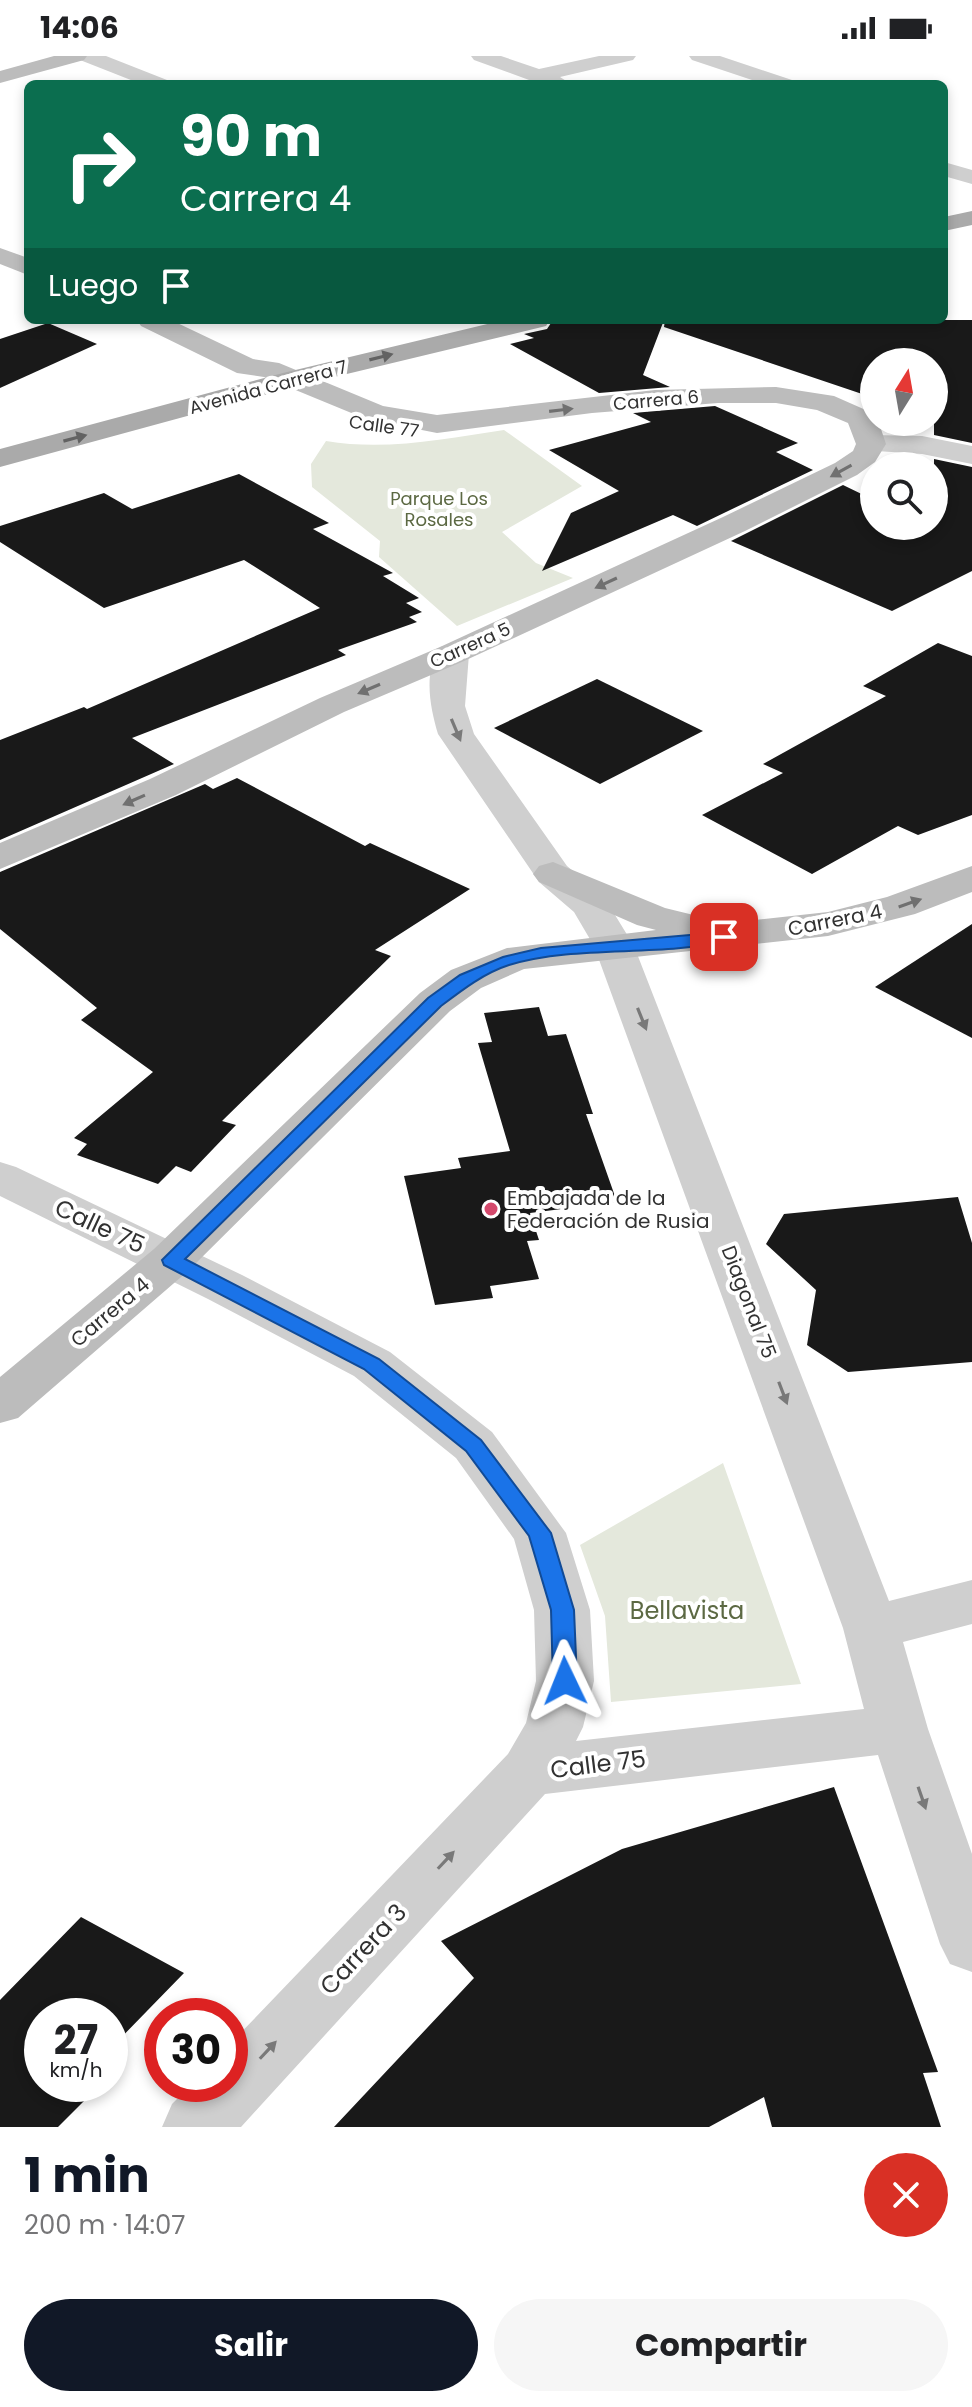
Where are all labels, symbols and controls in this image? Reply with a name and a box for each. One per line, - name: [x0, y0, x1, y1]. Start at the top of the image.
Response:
- text: 14:06: [40, 6, 119, 49]
- text: 90 m: [180, 97, 322, 176]
- icon: right: [48, 112, 152, 216]
- text: Carrera 4: [180, 173, 351, 224]
- text: Luego: [48, 264, 138, 307]
- icon: arrive: [154, 264, 198, 308]
- north arrow: [860, 348, 948, 436]
- map controls: [860, 348, 948, 540]
- one-way arrow: [368, 350, 393, 363]
- street label: Avenida Carrera 7: [186, 354, 350, 420]
- street label: Carrera 6: [612, 384, 700, 416]
- one-way arrow: [549, 403, 574, 416]
- street label: Calle 77: [347, 409, 421, 443]
- one-way arrow: [63, 431, 88, 443]
- button: search: [860, 452, 948, 540]
- one-way arrow: [830, 464, 852, 478]
- park label: Parque Los Rosales: [390, 486, 488, 532]
- one-way arrow: [595, 576, 618, 590]
- street label: Carrera 5: [426, 616, 514, 674]
- one-way arrow: [357, 683, 381, 696]
- one-way arrow: [449, 718, 462, 741]
- one-way arrow: [122, 793, 146, 807]
- one-way arrow: [898, 896, 922, 908]
- street label: Carrera 4: [786, 897, 884, 943]
- pin: [690, 903, 758, 971]
- icon: arrive: [702, 915, 746, 959]
- one-way arrow: [636, 1007, 649, 1031]
- place label: Embajada de la Federación de Rusia: [507, 1184, 709, 1235]
- street label: Calle 75: [50, 1191, 150, 1261]
- marker: Embajada de la Federación de Rusia: [482, 1200, 500, 1218]
- street label: Diagonal 75: [715, 1241, 783, 1363]
- street label: Carrera 4: [65, 1271, 155, 1353]
- one-way arrow: [777, 1381, 790, 1405]
- park label: Bellavista: [630, 1594, 744, 1627]
- position arrow: [523, 1639, 607, 1723]
- street label: Calle 75: [548, 1742, 648, 1786]
- one-way arrow: [917, 1786, 929, 1810]
- one-way arrow: [437, 1851, 455, 1870]
- street label: Carrera 3: [312, 1896, 414, 2002]
- speed limit sign: 30: [144, 1998, 248, 2102]
- text: 27: [54, 2012, 98, 2068]
- one-way arrow: [259, 2041, 277, 2060]
- text: km/h: [49, 2056, 103, 2084]
- text: 1 min: [24, 2142, 150, 2209]
- button: close: [864, 2153, 948, 2237]
- text: 200 m · 14:07: [24, 2207, 185, 2243]
- button: Salir: [24, 2299, 478, 2391]
- button: Compartir: [494, 2299, 948, 2391]

